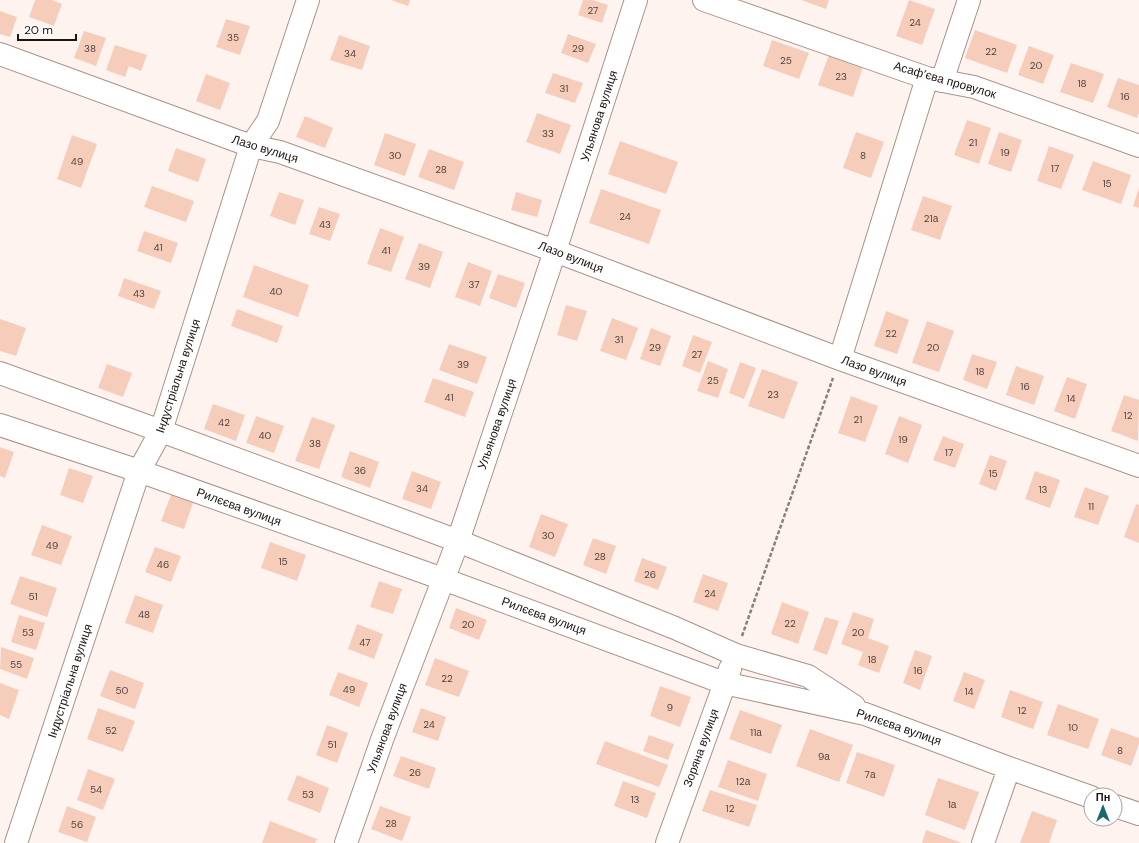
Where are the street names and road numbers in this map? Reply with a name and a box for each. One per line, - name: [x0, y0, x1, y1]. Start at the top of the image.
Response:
- street label: Асаф’єва провулок: [892, 58, 999, 103]
- street label: Ульянова вулиця: [577, 68, 621, 164]
- street label: Лазо вулиця: [230, 131, 300, 167]
- street label: Лазо вулиця: [536, 237, 606, 277]
- street label: Індустріальна вулиця: [152, 317, 204, 435]
- street label: Лазо вулиця: [839, 352, 909, 390]
- street label: Ульянова вулиця: [474, 377, 520, 471]
- street label: Рилєєва вулиця: [194, 484, 284, 530]
- street label: Рилєєва вулиця: [499, 593, 589, 639]
- street label: Індустріальна вулиця: [44, 622, 96, 740]
- street label: Ульянова вулиця: [363, 681, 411, 775]
- street label: Рилєєва вулиця: [854, 705, 944, 749]
- street label: Зоряна вулиця: [679, 707, 723, 789]

